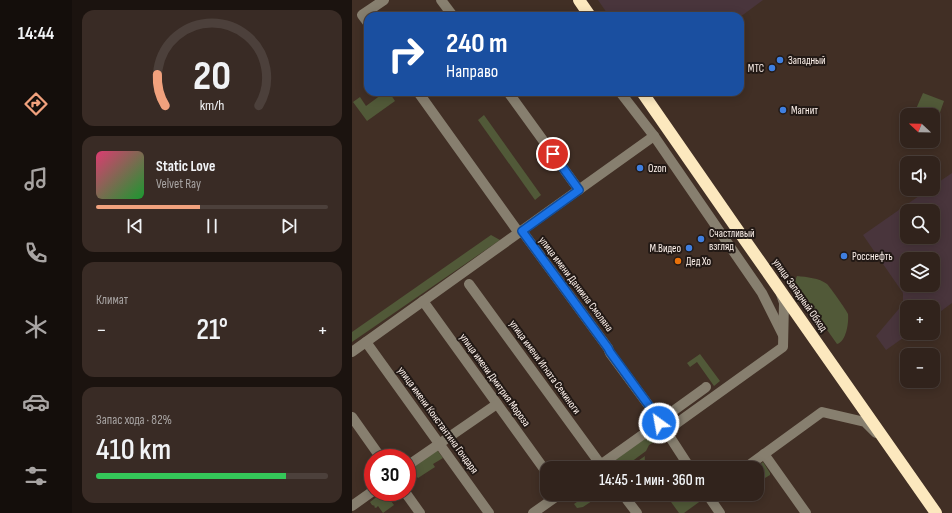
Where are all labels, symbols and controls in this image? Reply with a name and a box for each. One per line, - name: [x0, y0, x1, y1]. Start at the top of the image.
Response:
- text: 14:44: [18, 23, 54, 44]
- text: 240 m: [446, 27, 507, 60]
- icon: right: [380, 28, 432, 80]
- text: 20: [193, 52, 231, 101]
- place label: Западный: [788, 54, 826, 67]
- marker: Западный: [775, 55, 785, 65]
- text: Направо: [446, 61, 498, 82]
- place label: МТС: [748, 62, 764, 75]
- marker: МТС: [767, 63, 777, 73]
- icon: directions: [22, 90, 50, 118]
- text: km/h: [200, 96, 224, 113]
- place label: Магнит: [791, 104, 818, 117]
- marker: Магнит: [778, 105, 788, 115]
- north arrow: [900, 108, 940, 148]
- map controls: [900, 108, 940, 388]
- pin: [536, 137, 570, 171]
- icon: arrive: [542, 143, 564, 165]
- button: sound: [900, 156, 940, 196]
- text: Static Love: [156, 157, 215, 176]
- place label: Ozon: [648, 162, 667, 175]
- marker: Ozon: [635, 163, 645, 173]
- icon: music: [22, 165, 50, 193]
- text: Velvet Ray: [156, 176, 201, 192]
- button: search: [900, 204, 940, 244]
- icon: previous: [124, 215, 146, 237]
- icon: pause: [201, 215, 223, 237]
- icon: next: [278, 215, 300, 237]
- place label: Счастливый взгляд: [709, 227, 755, 253]
- street label: улица имени Даниила Смоляна: [536, 234, 616, 334]
- marker: Счастливый взгляд: [696, 234, 706, 244]
- icon: phone: [22, 239, 50, 267]
- place label: М.Видео: [649, 242, 681, 255]
- marker: М.Видео: [684, 243, 694, 253]
- place label: Росснефть: [852, 250, 893, 263]
- marker: Росснефть: [839, 251, 849, 261]
- button: layers: [900, 252, 940, 292]
- place label: Дед Хо: [686, 255, 711, 268]
- marker: Дед Хо: [673, 256, 683, 266]
- street label: улица Западный Обход: [770, 256, 830, 334]
- text: Климат: [96, 292, 128, 308]
- button: +: [900, 300, 940, 340]
- text: 21°: [196, 312, 228, 348]
- icon: climate: [22, 313, 50, 341]
- text: −: [96, 317, 107, 344]
- text: +: [317, 317, 328, 344]
- street label: улица имени Игната Семиноги: [507, 317, 583, 417]
- street label: улица имени Дмитрия Мороза: [457, 331, 533, 429]
- button: −: [900, 348, 940, 388]
- street label: улица имени Константина Гондаря: [395, 364, 481, 476]
- icon: car: [22, 388, 50, 416]
- position arrow: [638, 402, 680, 444]
- text: Запас хода · 82%: [96, 412, 172, 428]
- text: 410 km: [96, 432, 171, 468]
- speed limit sign: 30: [364, 449, 416, 501]
- icon: filters: [22, 462, 50, 490]
- text: 14:45 · 1 мин · 360 m: [599, 471, 705, 490]

